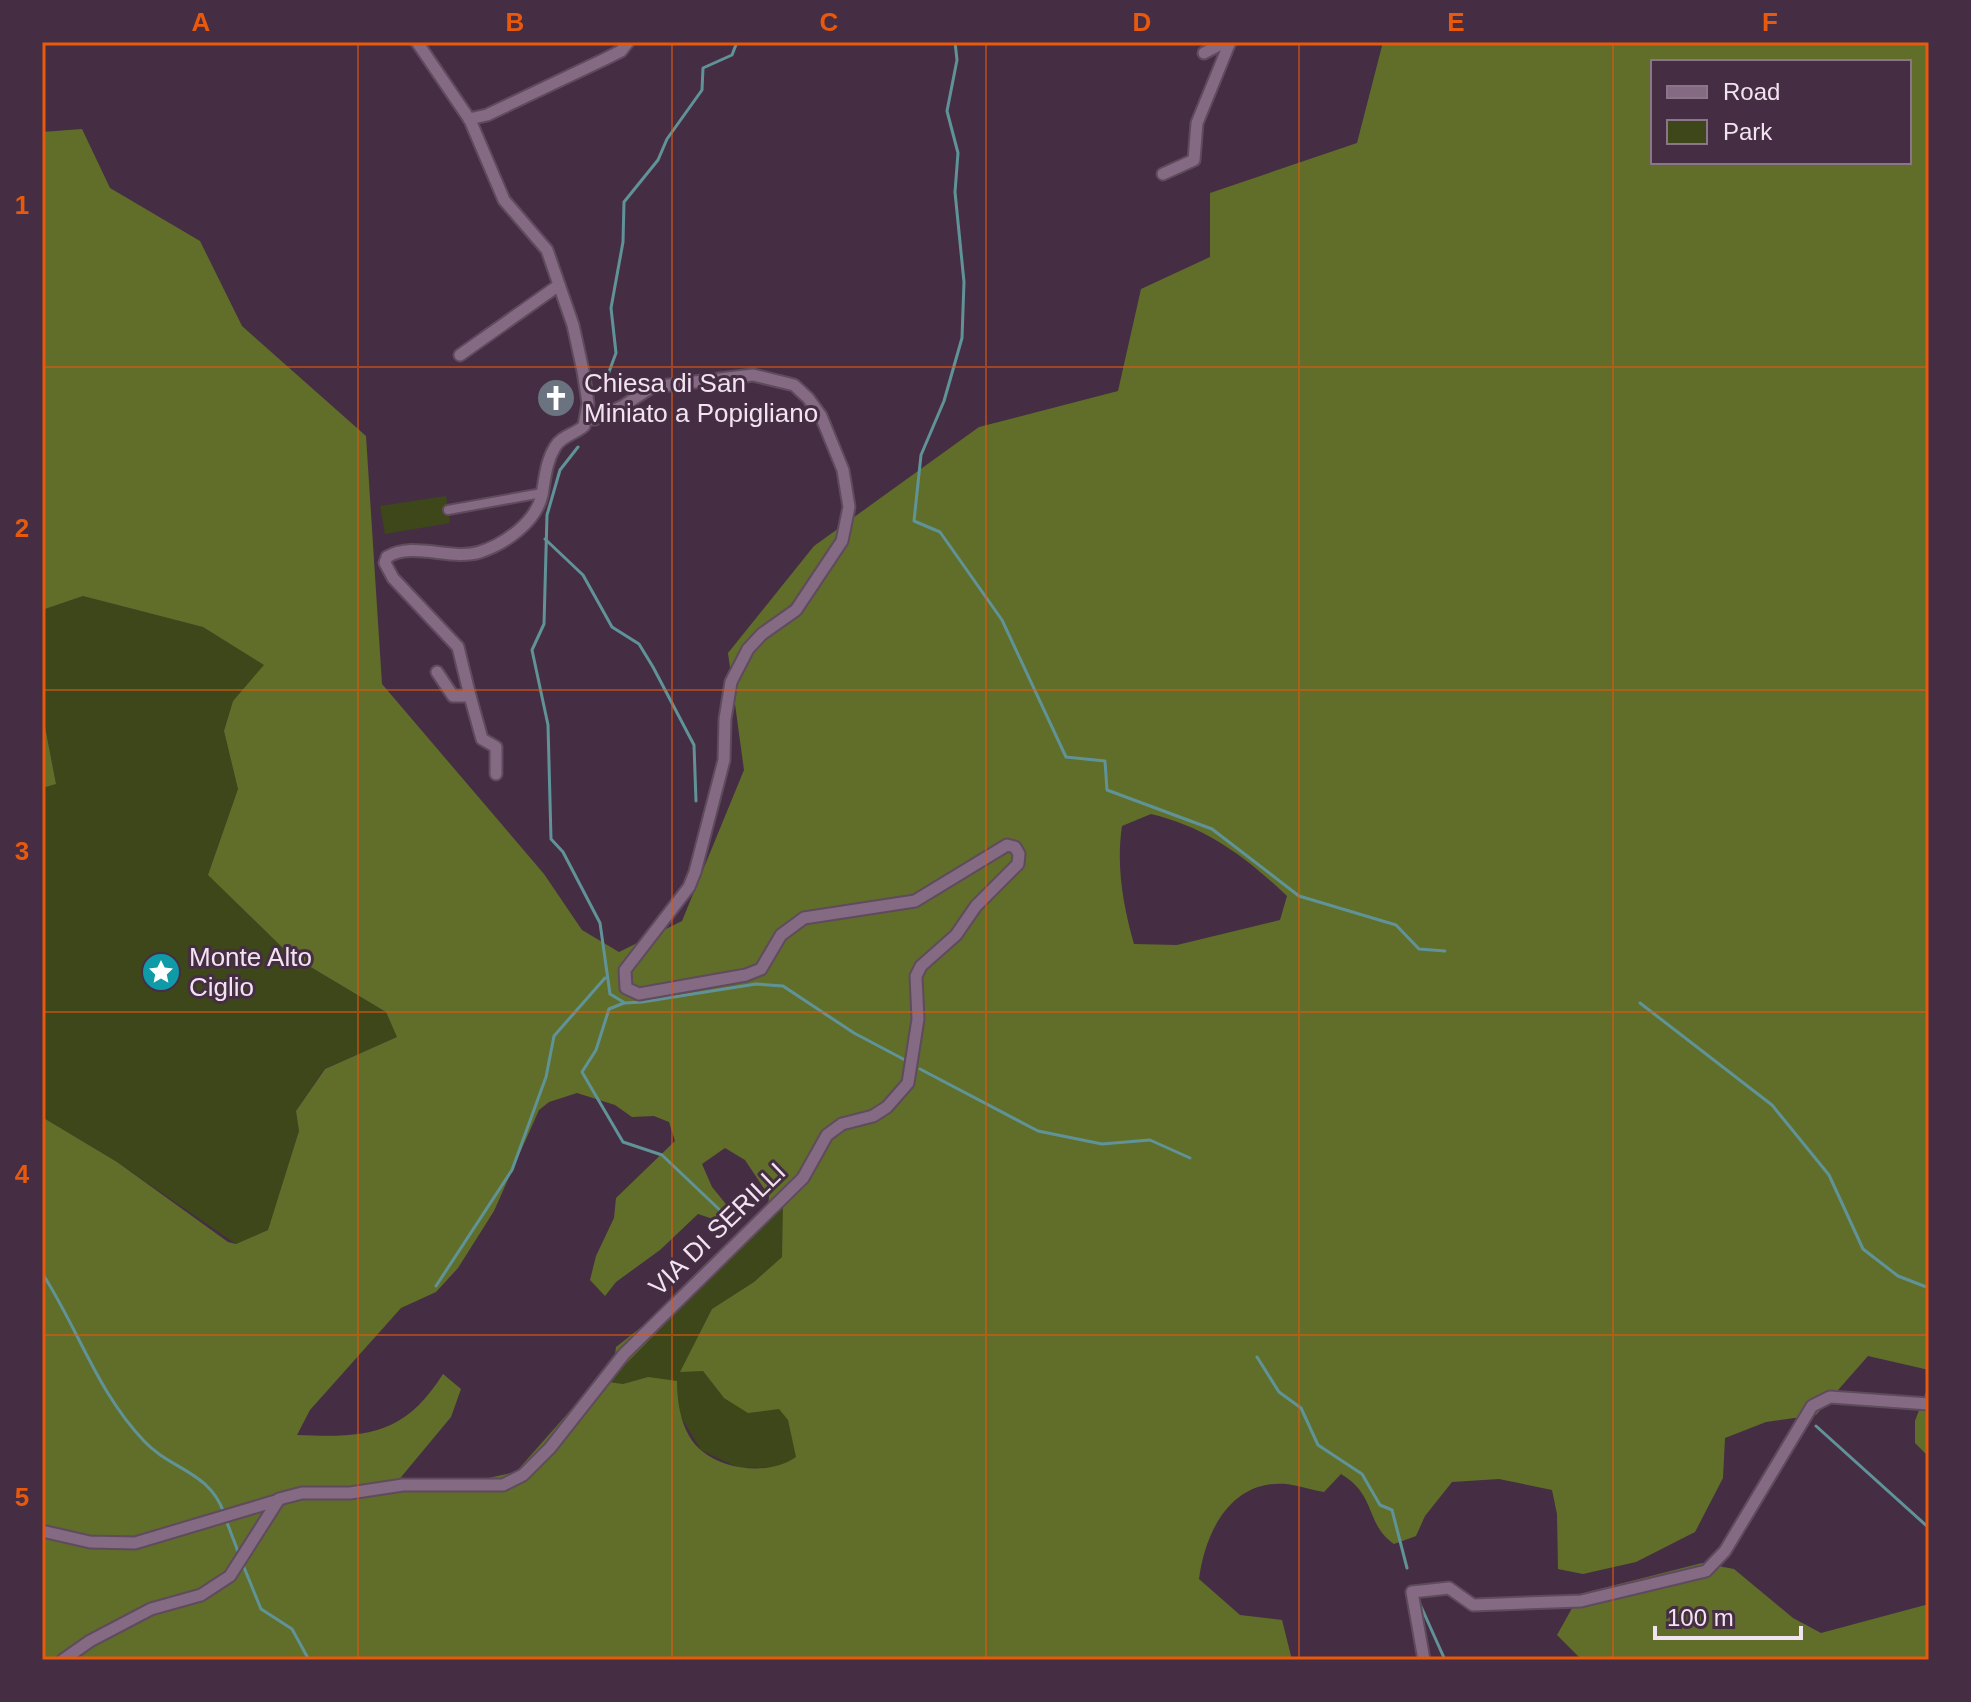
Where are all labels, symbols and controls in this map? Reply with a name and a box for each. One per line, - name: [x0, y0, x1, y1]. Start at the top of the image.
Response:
- text: A: [192, 7, 211, 37]
- text: B: [506, 7, 524, 37]
- text: C: [820, 7, 839, 37]
- text: D: [1133, 7, 1151, 37]
- text: E: [1447, 7, 1465, 37]
- text: F: [1762, 7, 1778, 37]
- legend: [1651, 60, 1911, 164]
- text: Road: [1723, 78, 1780, 105]
- text: Park: [1723, 118, 1773, 145]
- text: 1: [15, 190, 29, 220]
- place label: Chiesa di San Miniato a Popigliano: [584, 368, 818, 428]
- church icon: Chiesa di San Miniato a Popigliano: [535, 377, 577, 419]
- text: 2: [15, 513, 29, 543]
- text: 3: [15, 836, 29, 866]
- place label: Monte Alto Ciglio: [189, 942, 312, 1002]
- place icon: Monte Alto Ciglio: [140, 951, 182, 993]
- street label: VIA DI SERILLI: [643, 1156, 791, 1302]
- text: 4: [15, 1159, 30, 1189]
- text: 5: [15, 1482, 29, 1512]
- scale bar: [1655, 1590, 1801, 1640]
- text: 100 m: [1667, 1604, 1734, 1631]

